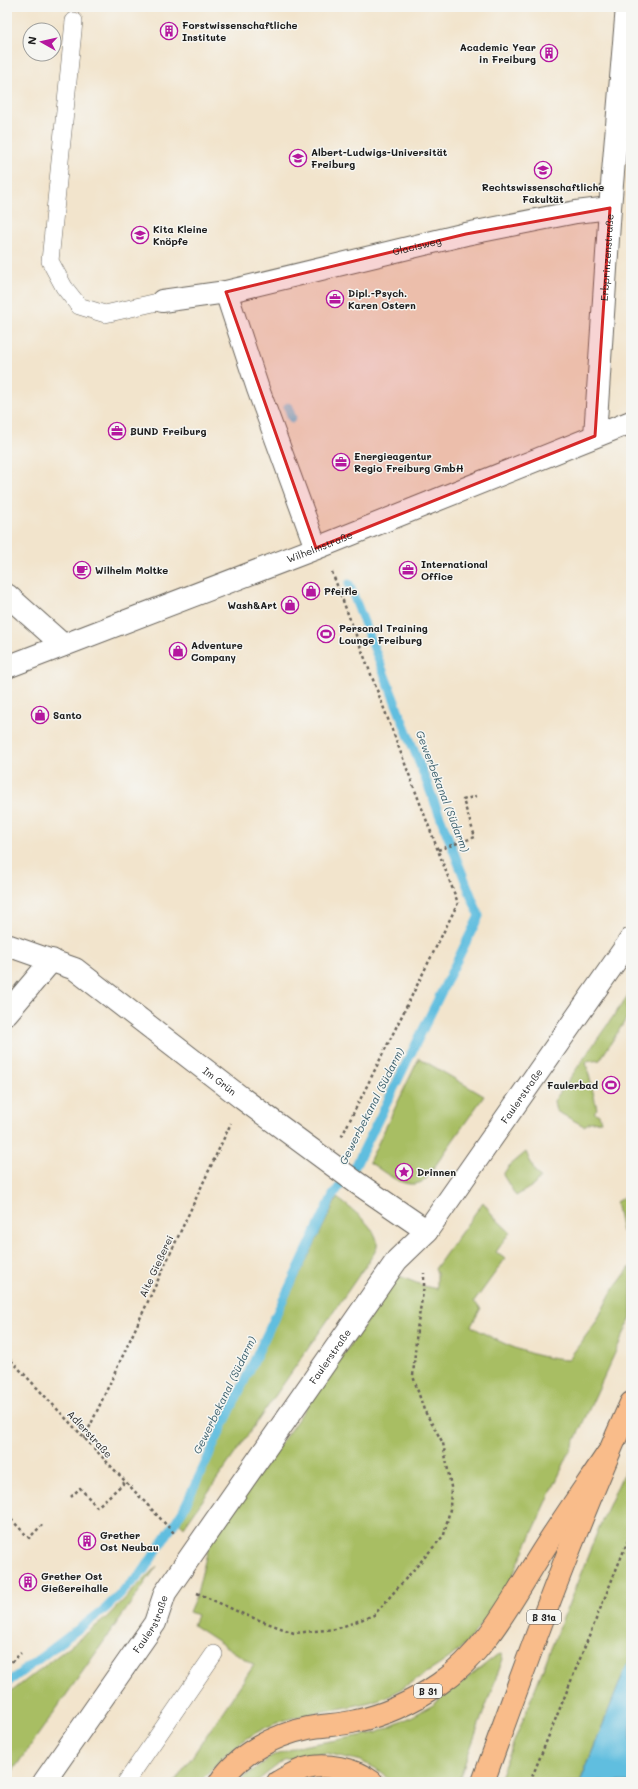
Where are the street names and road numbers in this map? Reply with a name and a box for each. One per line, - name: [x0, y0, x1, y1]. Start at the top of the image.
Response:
- street label: Erbprinzenstraße: [597, 213, 617, 301]
- street label: Glacisweg: [391, 233, 443, 259]
- street label: Wilhelmstraße: [285, 527, 355, 566]
- street label: Im Grün: [200, 1063, 239, 1098]
- street label: Faulerstraße: [497, 1066, 546, 1126]
- street label: Alte Gießerei: [136, 1233, 176, 1299]
- street label: Faulerstraße: [306, 1326, 354, 1387]
- street label: Adlerstraße: [64, 1407, 116, 1461]
- street label: Faulerstraße: [129, 1593, 171, 1656]
- road number: B 31a: [527, 1610, 561, 1624]
- road number: B 31: [414, 1684, 442, 1698]

